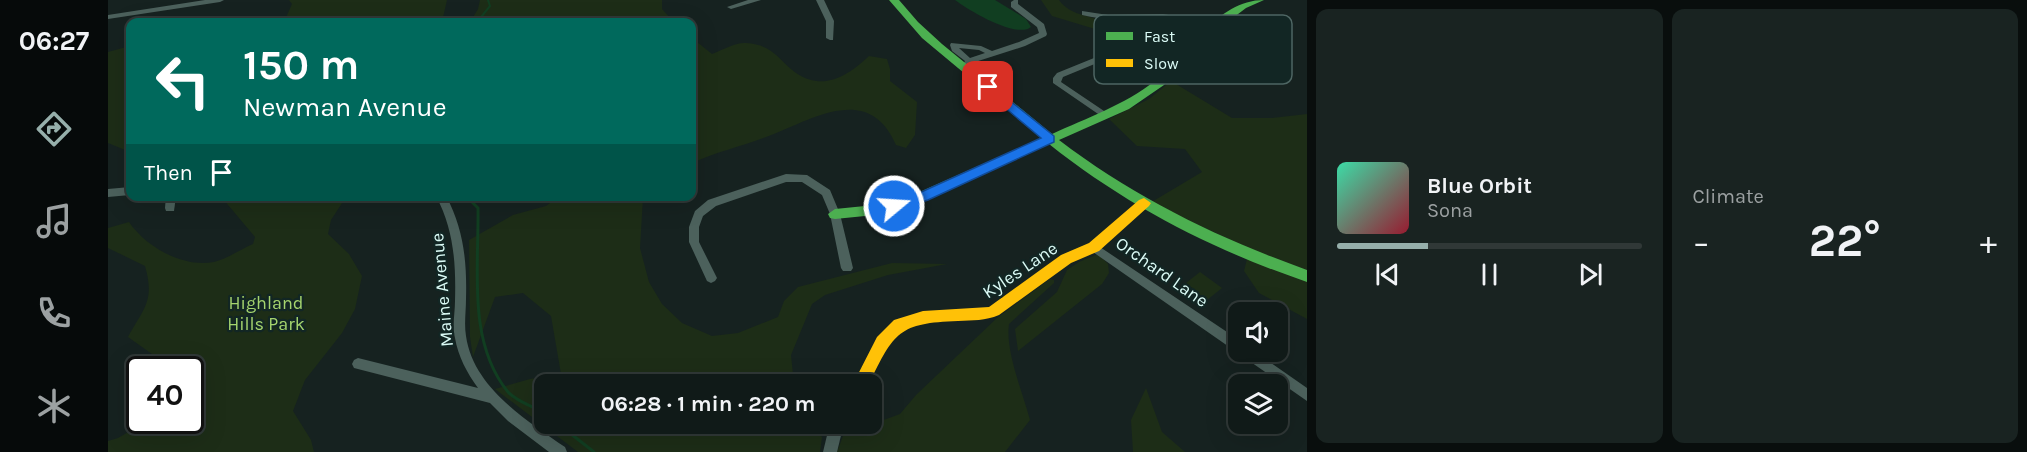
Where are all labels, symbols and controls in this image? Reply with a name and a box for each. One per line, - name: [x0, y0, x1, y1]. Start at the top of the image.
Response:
- legend: [1094, 15, 1292, 84]
- text: 06:27: [19, 25, 89, 57]
- text: Fast: [1144, 27, 1175, 46]
- text: 150 m: [243, 40, 359, 90]
- icon: left: [144, 42, 222, 120]
- text: Slow: [1144, 54, 1179, 73]
- pin: [962, 61, 1013, 112]
- icon: arrive: [971, 70, 1004, 103]
- text: Newman Avenue: [243, 91, 447, 123]
- icon: directions: [33, 108, 75, 150]
- icon: arrive: [205, 156, 238, 189]
- text: Then: [144, 160, 193, 186]
- text: Blue Orbit: [1427, 173, 1532, 199]
- position arrow: [862, 174, 926, 238]
- text: Climate: [1693, 185, 1764, 208]
- text: Sona: [1427, 199, 1473, 222]
- icon: music: [33, 200, 75, 242]
- text: 22°: [1809, 215, 1881, 267]
- text: −: [1693, 223, 1710, 261]
- text: +: [1980, 223, 1997, 261]
- street label: Maine Avenue: [426, 232, 458, 348]
- street label: Orchard Lane: [1111, 232, 1213, 312]
- street label: Kyles Lane: [978, 237, 1062, 303]
- icon: previous: [1371, 258, 1404, 291]
- icon: pause: [1473, 258, 1506, 291]
- icon: next: [1574, 258, 1607, 291]
- icon: phone: [33, 292, 75, 334]
- park label: Highland Hills Park: [227, 292, 305, 335]
- map controls: [1228, 302, 1288, 434]
- button: sound: [1228, 302, 1288, 362]
- speed limit sign: 40: [126, 356, 204, 434]
- button: layers: [1228, 374, 1288, 434]
- icon: climate: [33, 385, 75, 427]
- text: 06:28 · 1 min · 220 m: [601, 391, 815, 417]

